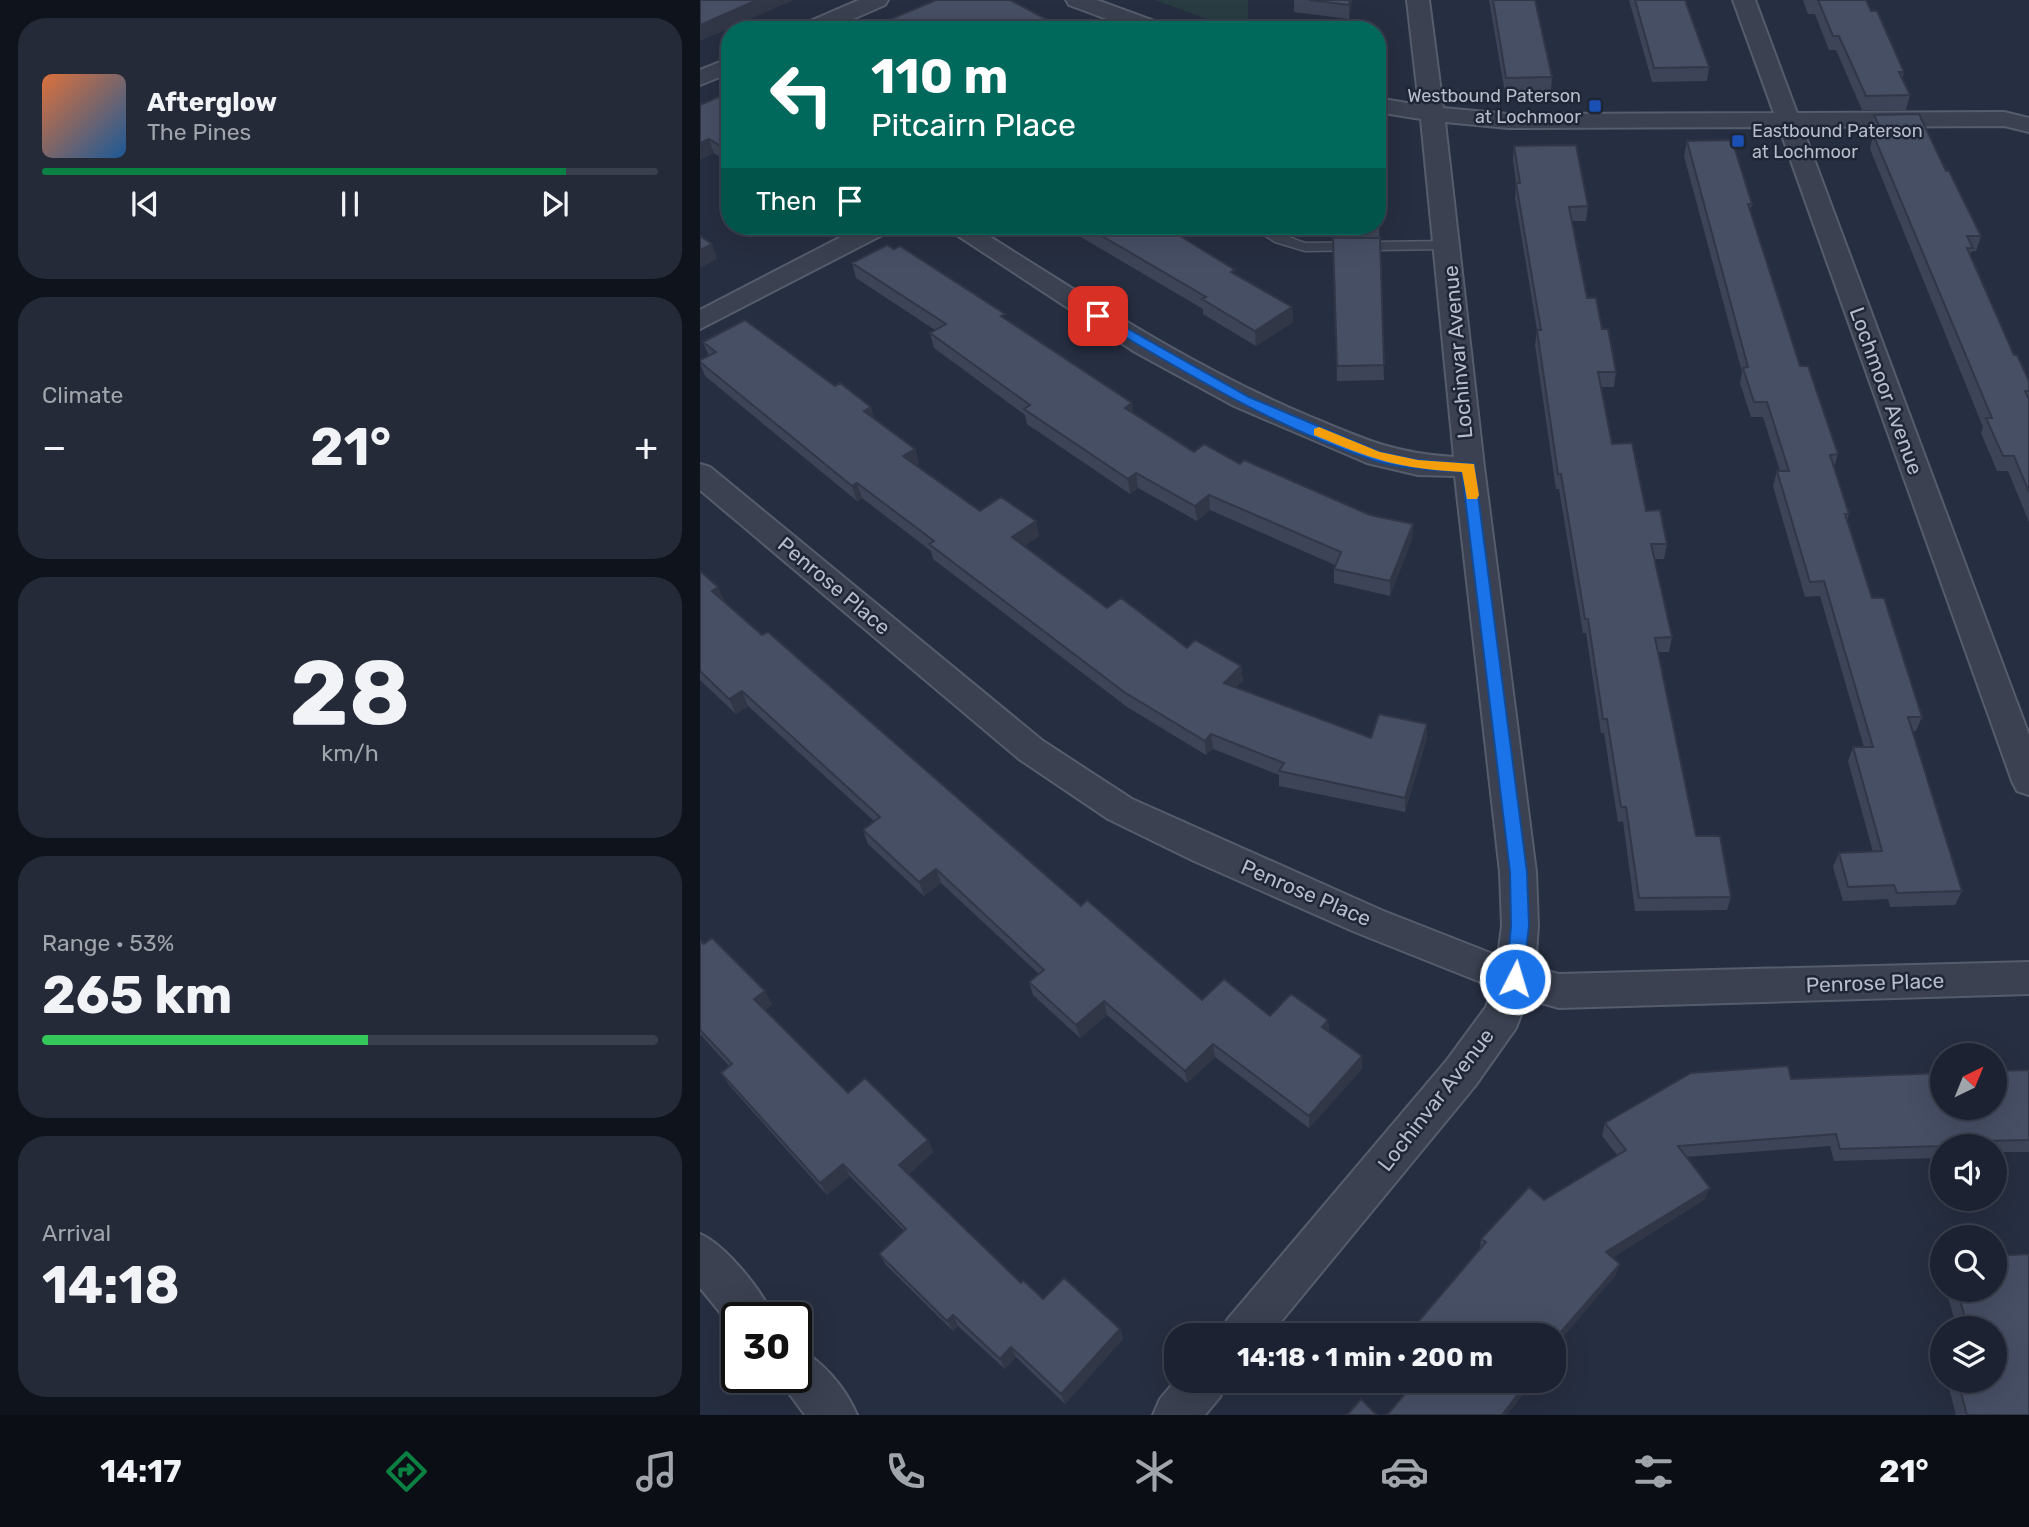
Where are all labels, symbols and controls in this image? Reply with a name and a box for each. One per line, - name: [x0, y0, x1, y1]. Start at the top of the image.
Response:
- text: 110 m: [871, 47, 1008, 105]
- icon: left: [756, 49, 847, 140]
- place label: Westbound Paterson at Lochmoor: [1407, 85, 1581, 128]
- text: Afterglow: [147, 87, 277, 118]
- marker: Westbound Paterson at Lochmoor: [1587, 98, 1603, 114]
- text: Pitcairn Place: [871, 106, 1076, 144]
- text: The Pines: [147, 118, 251, 146]
- place label: Eastbound Paterson at Lochmoor: [1752, 120, 1923, 163]
- marker: Eastbound Paterson at Lochmoor: [1730, 133, 1746, 149]
- icon: arrive: [831, 182, 869, 220]
- icon: previous: [126, 185, 164, 223]
- icon: pause: [331, 185, 369, 223]
- icon: next: [536, 185, 574, 223]
- text: Then: [756, 186, 817, 217]
- street label: Lochinvar Avenue: [1437, 264, 1478, 440]
- pin: [1068, 286, 1128, 346]
- icon: arrive: [1079, 297, 1117, 335]
- street label: Lochmoor Avenue: [1845, 304, 1928, 478]
- text: Climate: [42, 381, 123, 409]
- text: 21°: [310, 416, 391, 478]
- text: −: [42, 424, 67, 470]
- text: +: [634, 424, 658, 470]
- street label: Penrose Place: [773, 531, 896, 640]
- text: 28: [290, 639, 410, 747]
- text: km/h: [321, 739, 379, 767]
- street label: Penrose Place: [1237, 854, 1375, 931]
- text: Range · 53%: [42, 929, 174, 957]
- position arrow: [1478, 942, 1552, 1016]
- text: 265 km: [42, 964, 232, 1026]
- street label: Penrose Place: [1805, 968, 1945, 997]
- street label: Lochinvar Avenue: [1372, 1023, 1499, 1176]
- north arrow: [1930, 1043, 2007, 1120]
- map controls: [1930, 1043, 2007, 1393]
- button: sound: [1930, 1134, 2007, 1211]
- text: Arrival: [42, 1219, 111, 1247]
- button: search: [1930, 1225, 2007, 1302]
- text: 14:18: [42, 1254, 180, 1316]
- speed limit sign: 30: [721, 1302, 812, 1393]
- button: layers: [1930, 1316, 2007, 1393]
- text: 14:18 · 1 min · 200 m: [1237, 1342, 1493, 1373]
- icon: directions: [382, 1447, 431, 1496]
- icon: music: [632, 1447, 681, 1496]
- icon: phone: [881, 1447, 930, 1496]
- icon: climate: [1130, 1447, 1179, 1496]
- icon: car: [1380, 1447, 1429, 1496]
- icon: filters: [1629, 1447, 1678, 1496]
- text: 14:17: [100, 1452, 182, 1490]
- text: 21°: [1879, 1452, 1929, 1490]

